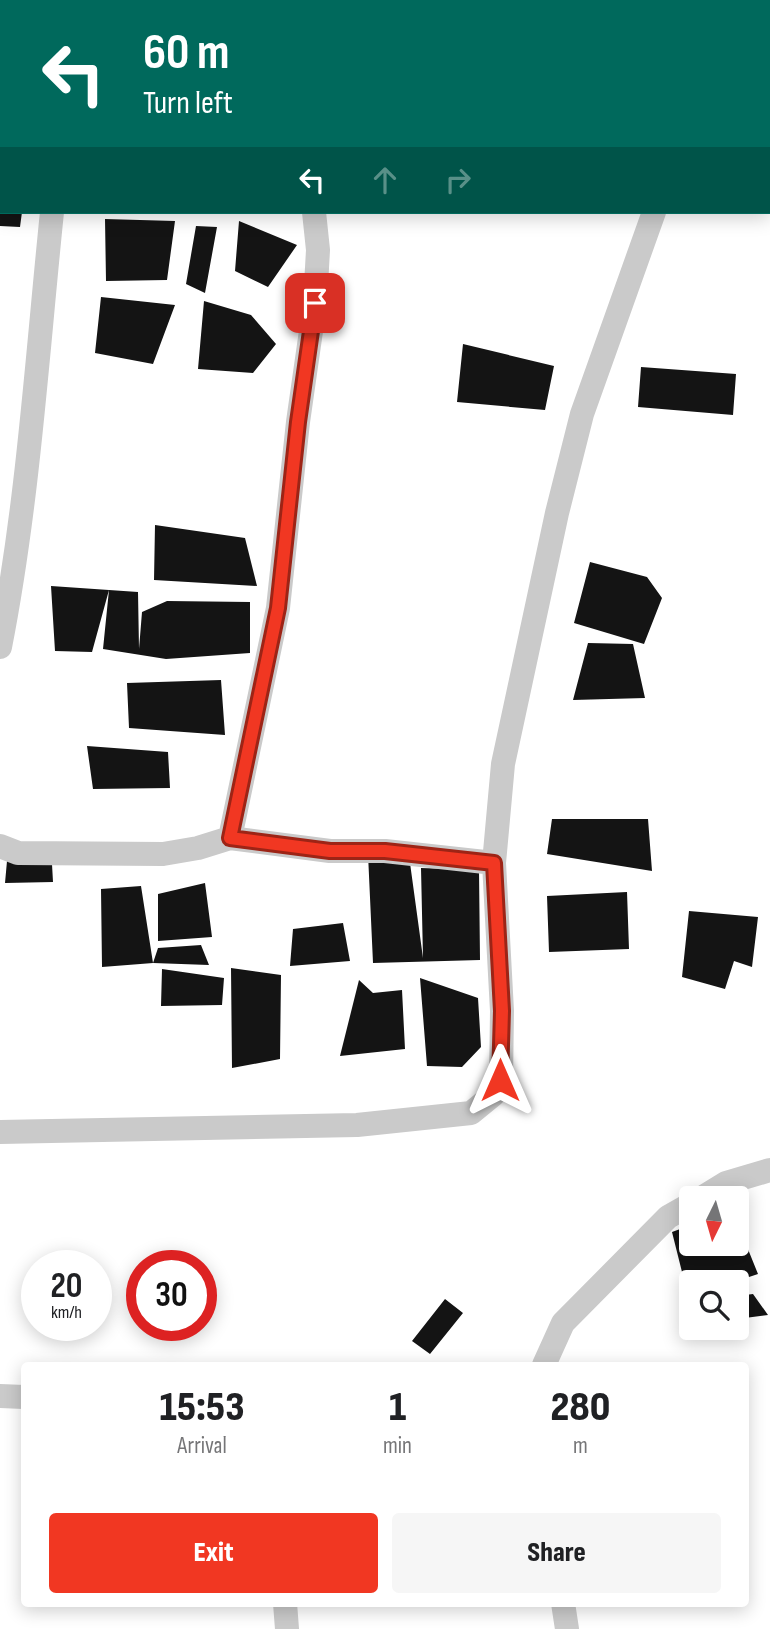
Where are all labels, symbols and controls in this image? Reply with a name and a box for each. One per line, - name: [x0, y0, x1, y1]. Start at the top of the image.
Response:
- text: 60 m: [143, 24, 230, 83]
- icon: left: [28, 28, 119, 119]
- text: Turn left: [143, 84, 233, 123]
- icon: left: [293, 161, 331, 199]
- icon: ahead: [366, 161, 404, 199]
- icon: right: [439, 161, 477, 199]
- pin: [285, 273, 345, 333]
- icon: arrive: [296, 284, 334, 322]
- position arrow: [463, 1043, 537, 1117]
- north arrow: [679, 1186, 749, 1256]
- map controls: [679, 1186, 749, 1340]
- speed limit sign: 30: [126, 1250, 217, 1341]
- text: 20: [51, 1265, 83, 1308]
- button: search: [679, 1270, 749, 1340]
- text: km/h: [51, 1302, 82, 1323]
- text: 15:53: [160, 1382, 245, 1433]
- text: 1: [389, 1382, 406, 1433]
- text: 280: [551, 1382, 610, 1433]
- text: Arrival: [177, 1432, 227, 1460]
- text: min: [383, 1432, 412, 1460]
- text: m: [573, 1432, 588, 1460]
- button: Exit: [49, 1513, 378, 1593]
- button: Share: [392, 1513, 721, 1593]

